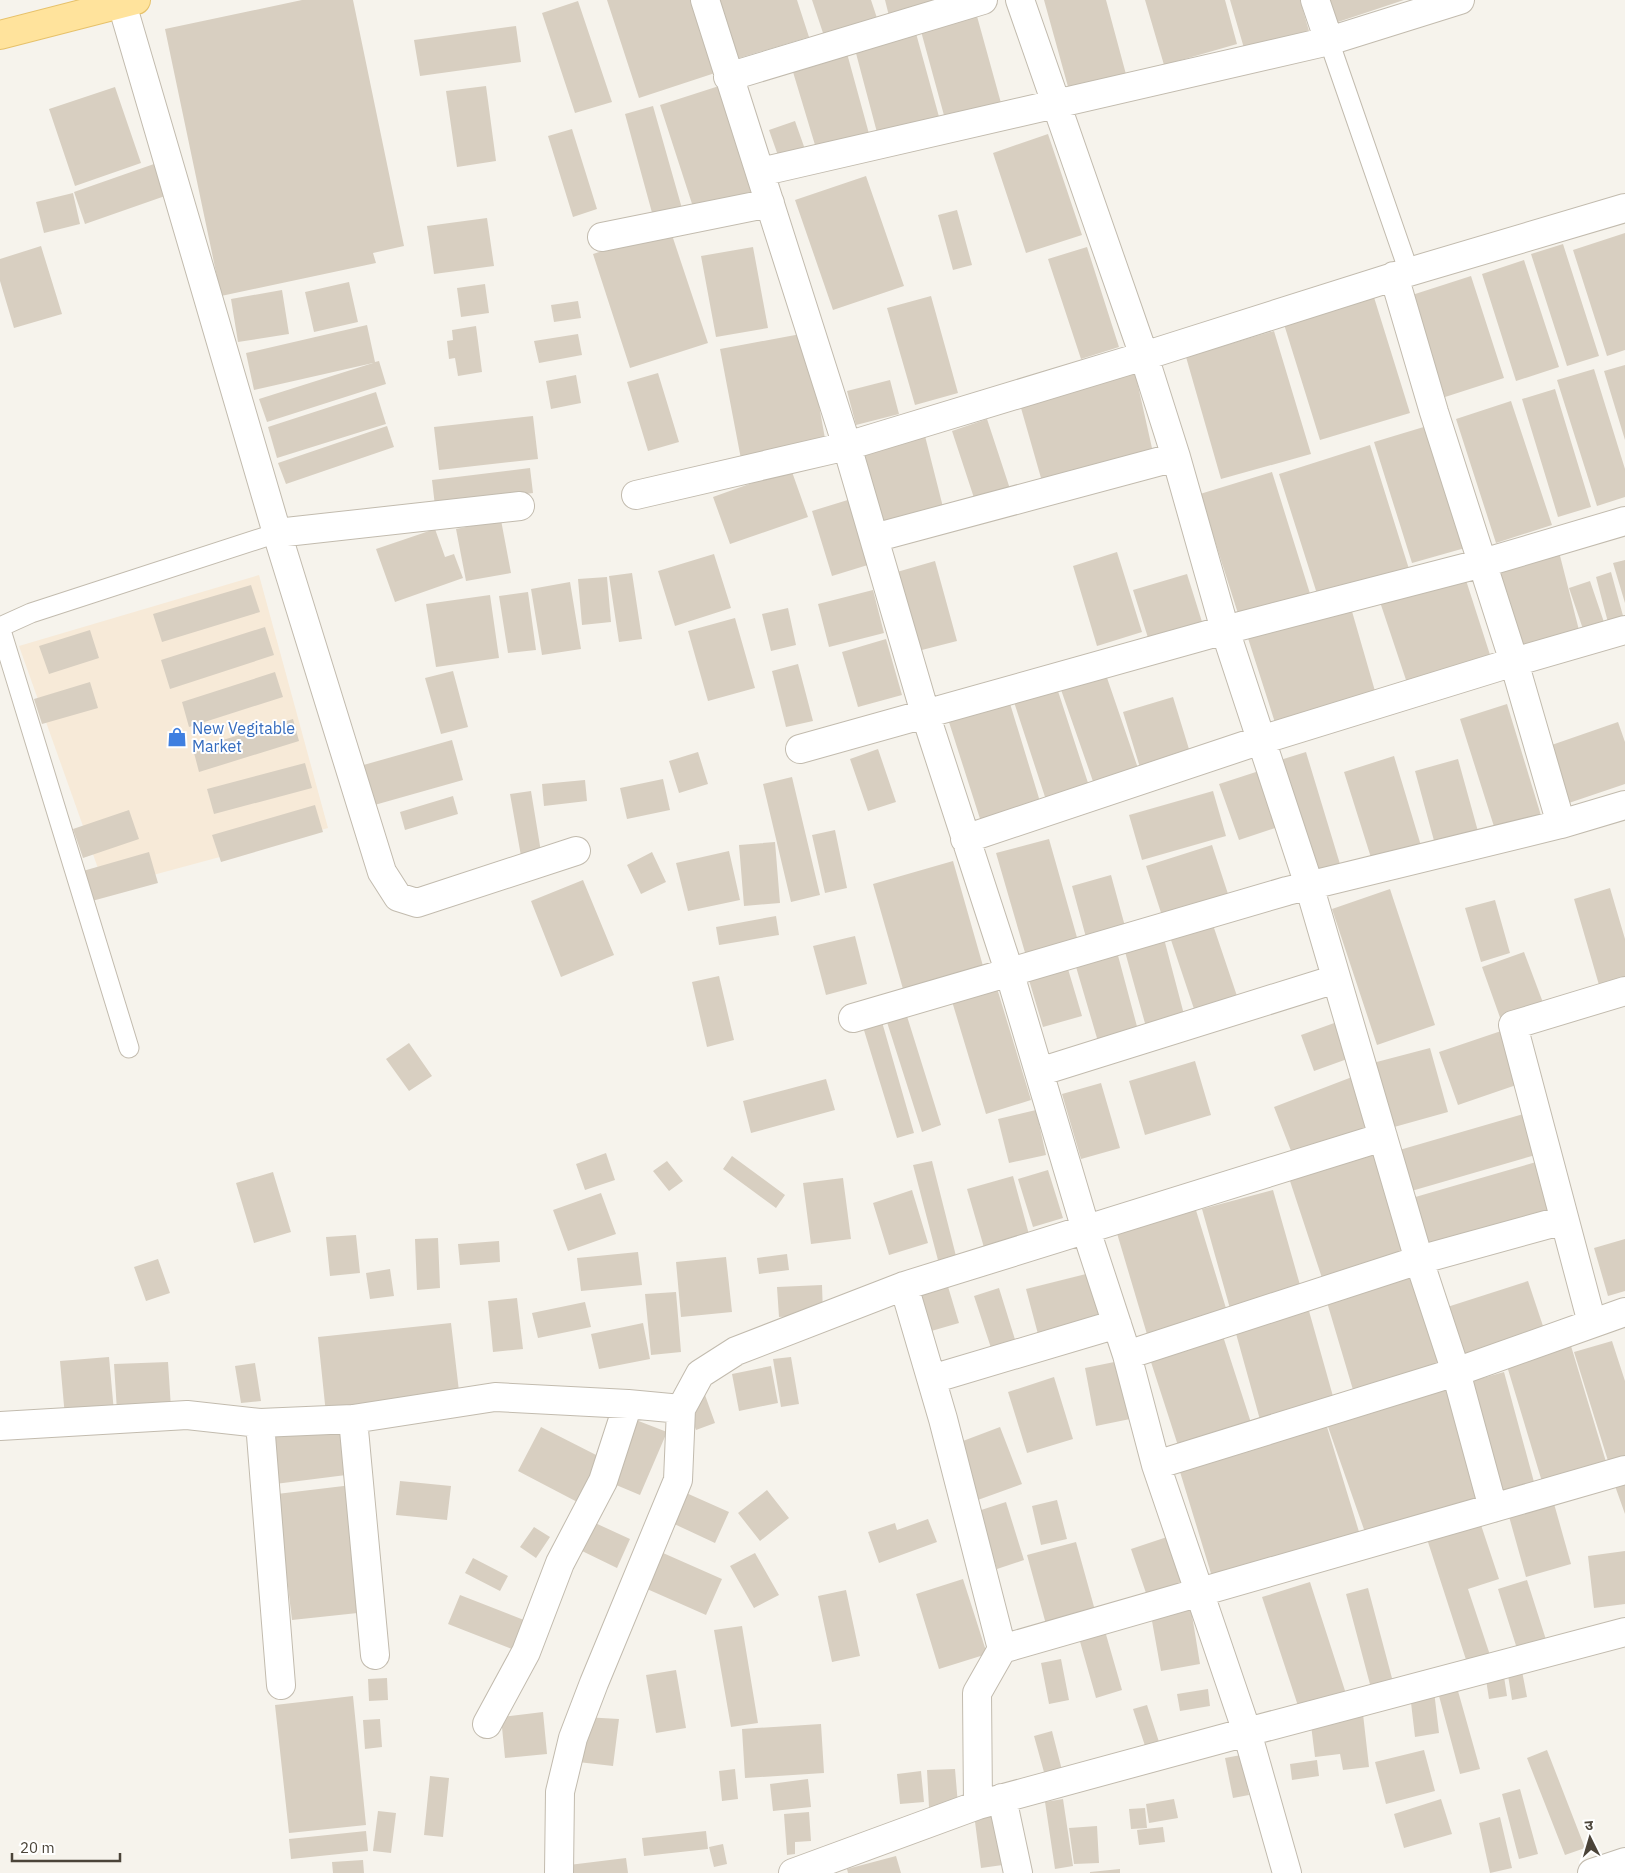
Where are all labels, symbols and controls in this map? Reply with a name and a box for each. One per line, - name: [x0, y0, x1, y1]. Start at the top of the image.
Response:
- place label: New Vegitable Market: [192, 718, 295, 756]
- shop icon: New Vegitable Market: [166, 726, 188, 748]
- north arrow: [1565, 1813, 1615, 1863]
- text: उ: [1584, 1816, 1595, 1834]
- scale bar: [12, 1830, 120, 1862]
- text: 20 m: [20, 1838, 55, 1857]

